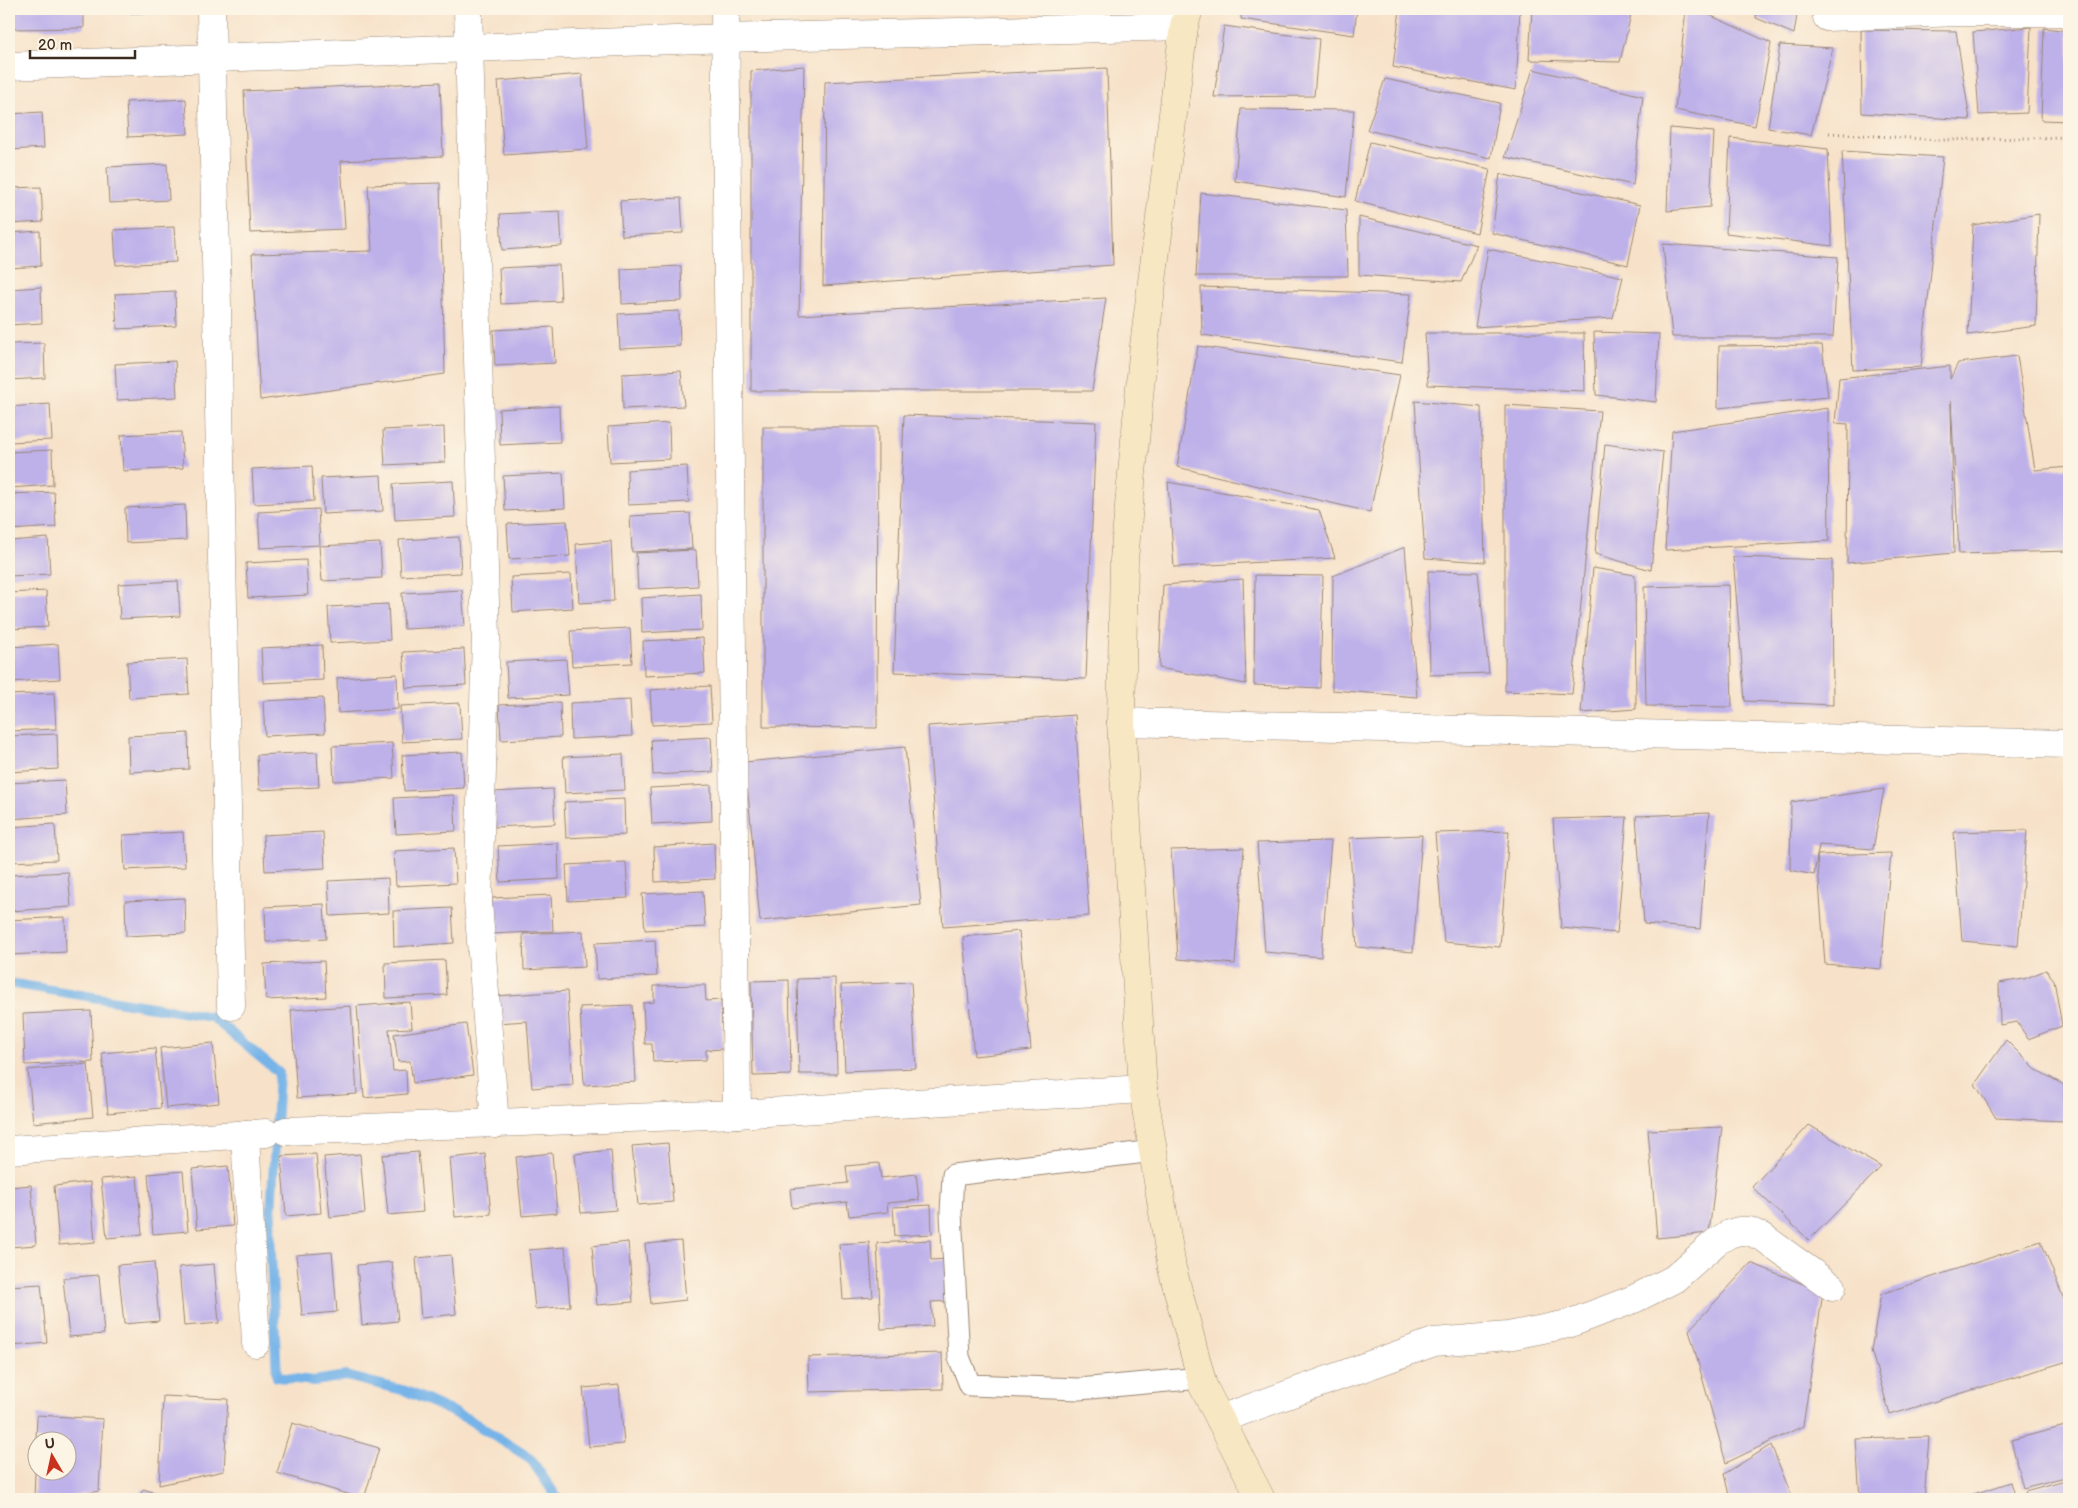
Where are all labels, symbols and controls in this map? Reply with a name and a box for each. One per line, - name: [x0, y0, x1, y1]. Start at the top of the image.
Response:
- scale bar: [30, 28, 135, 60]
- text: 20 m: [38, 36, 72, 55]
- north arrow: [28, 1430, 78, 1480]
- text: U: [44, 1434, 56, 1453]

